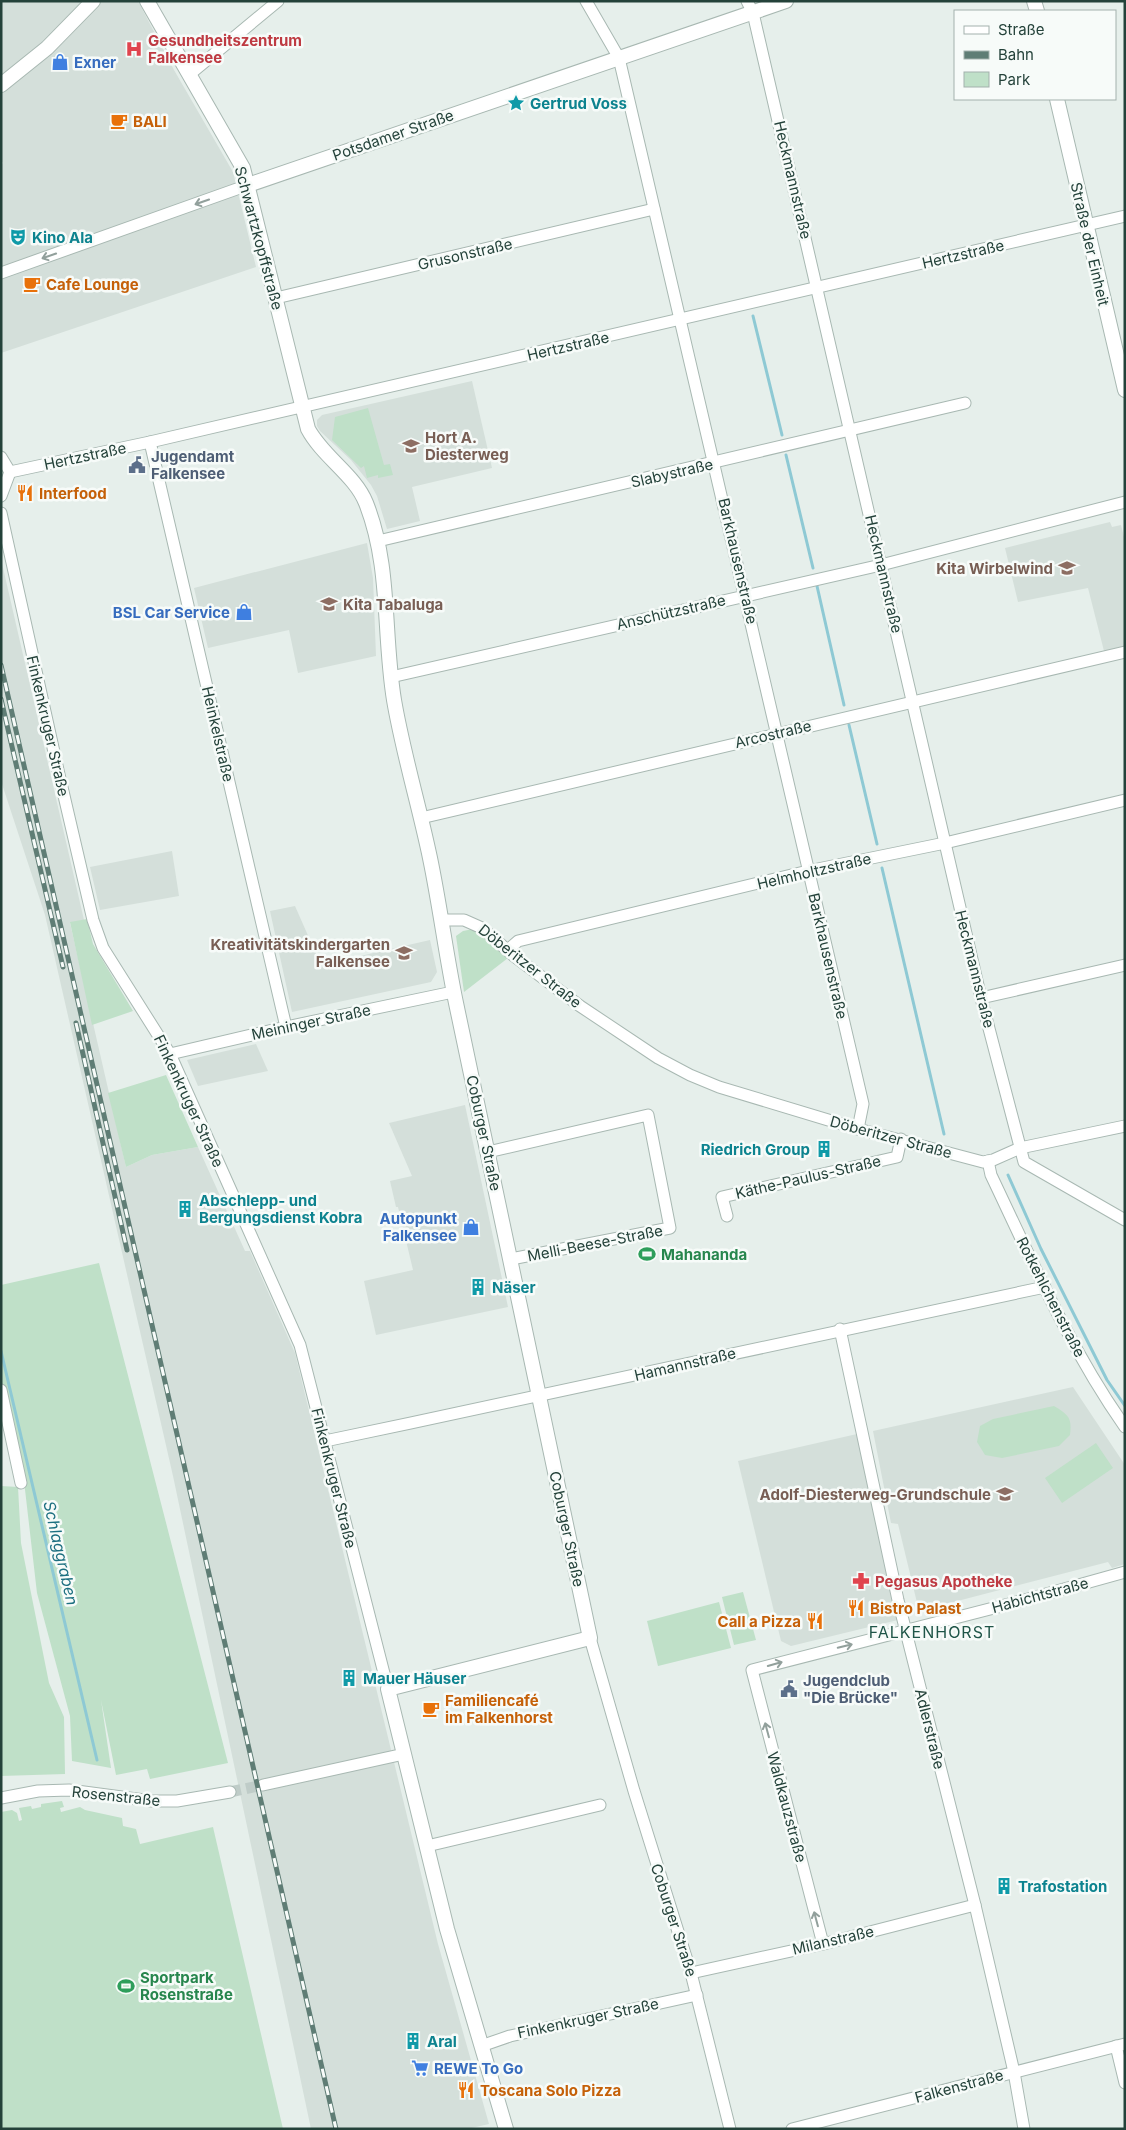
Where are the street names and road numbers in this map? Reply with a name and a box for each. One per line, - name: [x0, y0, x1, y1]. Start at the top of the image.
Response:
- street label: Potsdamer Straße: [330, 105, 456, 165]
- street label: Heckmannstraße: [770, 119, 816, 241]
- street label: Schwartzkopffstraße: [231, 164, 287, 312]
- street label: Straße der Einheit: [1067, 180, 1113, 308]
- street label: Grusonstraße: [416, 234, 514, 274]
- street label: Hertzstraße: [920, 235, 1006, 273]
- street label: Hertzstraße: [525, 327, 611, 365]
- street label: Hertzstraße: [42, 438, 128, 474]
- street label: Slabystraße: [629, 454, 715, 492]
- street label: Barkhausenstraße: [714, 496, 762, 626]
- street label: Heckmannstraße: [861, 513, 907, 635]
- street label: Anschützstraße: [615, 590, 727, 634]
- street label: Finkenkruger Straße: [23, 654, 73, 798]
- street label: Heinkelstraße: [198, 684, 238, 784]
- street label: Arcostraße: [733, 716, 813, 752]
- street label: Helmholtzstraße: [755, 849, 873, 893]
- street label: Barkhausenstraße: [804, 891, 852, 1021]
- street label: Heckmannstraße: [951, 908, 999, 1030]
- street label: Döberitzer Straße: [475, 920, 585, 1012]
- street label: Meininger Straße: [250, 1000, 372, 1044]
- street label: Finkenkruger Straße: [150, 1032, 228, 1170]
- street label: Coburger Straße: [462, 1073, 506, 1193]
- street label: Döberitzer Straße: [828, 1112, 954, 1162]
- street label: Käthe-Paulus-Straße: [733, 1151, 883, 1203]
- street label: Melli-Beese-Straße: [526, 1221, 664, 1265]
- street label: Rotkehlchenstraße: [1012, 1234, 1090, 1360]
- street label: Hamannstraße: [632, 1343, 738, 1385]
- street label: Finkenkruger Straße: [307, 1406, 361, 1550]
- street label: Coburger Straße: [545, 1469, 589, 1589]
- street label: Habichtstraße: [989, 1573, 1091, 1617]
- street label: Adlerstraße: [911, 1687, 949, 1771]
- street label: Waldkauzstraße: [763, 1750, 811, 1864]
- street label: Rosenstraße: [71, 1782, 161, 1810]
- street label: Coburger Straße: [647, 1861, 701, 1979]
- street label: Milanstraße: [790, 1921, 876, 1959]
- street label: Finkenkruger Straße: [516, 1994, 660, 2042]
- street label: Falkenstraße: [913, 2065, 1005, 2107]

